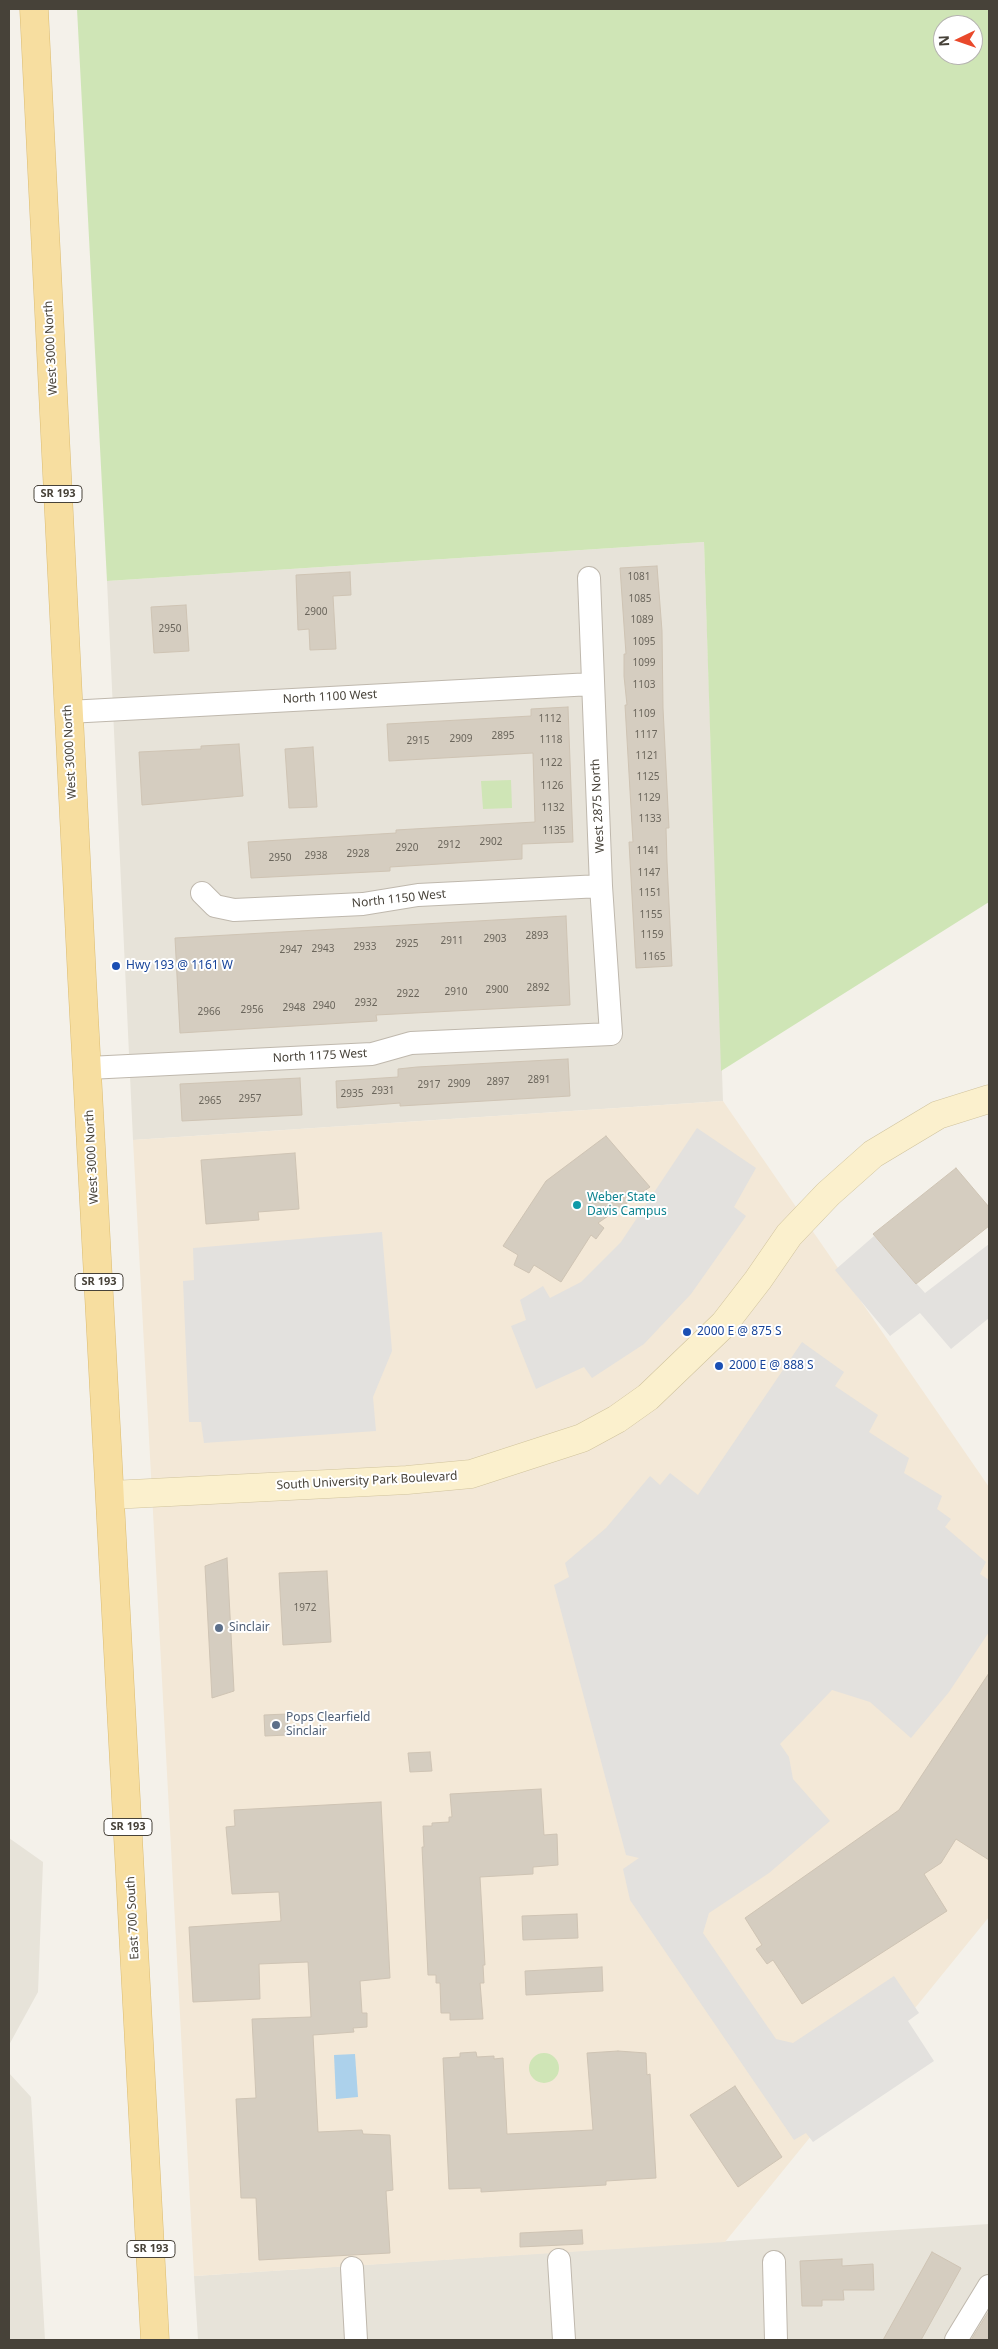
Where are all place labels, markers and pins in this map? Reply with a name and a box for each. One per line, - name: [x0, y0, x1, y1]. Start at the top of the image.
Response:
- place label: Hwy 193 @ 1161 W: [126, 959, 233, 973]
- marker: Hwy 193 @ 1161 W: [110, 960, 122, 972]
- place label: Weber State Davis Campus: [587, 1191, 667, 1219]
- marker: Weber State Davis Campus: [571, 1199, 583, 1211]
- place label: 2000 E @ 875 S: [697, 1325, 782, 1339]
- marker: 2000 E @ 875 S: [681, 1326, 693, 1338]
- place label: 2000 E @ 888 S: [729, 1359, 814, 1373]
- marker: 2000 E @ 888 S: [713, 1360, 725, 1372]
- place label: Sinclair: [229, 1621, 270, 1635]
- marker: Sinclair: [213, 1622, 225, 1634]
- place label: Pops Clearfield Sinclair: [286, 1711, 370, 1739]
- marker: Pops Clearfield Sinclair: [270, 1719, 282, 1731]

